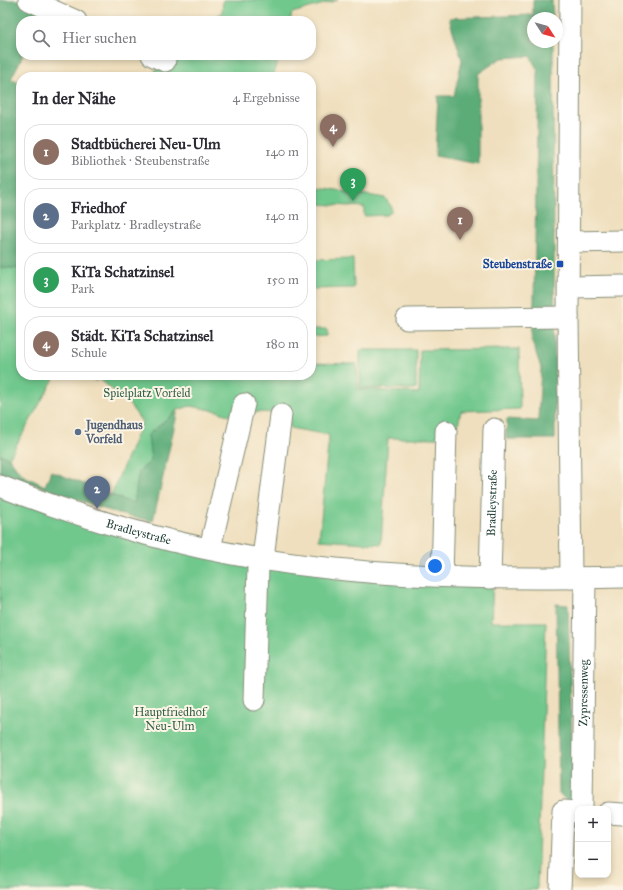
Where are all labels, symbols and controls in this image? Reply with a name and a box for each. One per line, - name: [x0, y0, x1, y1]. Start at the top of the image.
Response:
- north arrow: [527, 12, 563, 48]
- search box: [16, 16, 316, 60]
- icon: search: [30, 27, 52, 49]
- text: Hier suchen: [62, 29, 137, 47]
- text: In der Nähe: [32, 88, 116, 109]
- text: 4 Ergebnisse: [233, 90, 300, 106]
- pin: 4: [320, 114, 346, 147]
- text: Stadtbücherei Neu-Ulm: [71, 135, 221, 153]
- text: 1: [43, 144, 49, 160]
- text: 140 m: [265, 144, 299, 160]
- text: Bibliothek · Steubenstraße: [71, 153, 210, 169]
- pin: 3: [340, 168, 366, 201]
- text: Friedhof: [71, 199, 125, 217]
- pin: 1: [447, 207, 473, 240]
- text: 2: [43, 208, 49, 224]
- text: 140 m: [265, 208, 299, 224]
- text: Parkplatz · Bradleystraße: [71, 217, 201, 233]
- place label: Steubenstraße: [483, 257, 552, 271]
- marker: Steubenstraße: [555, 259, 565, 269]
- text: KiTa Schatzinsel: [71, 263, 174, 281]
- text: 3: [43, 272, 49, 288]
- text: 150 m: [267, 272, 299, 288]
- text: Park: [71, 281, 95, 297]
- text: Städt. KiTa Schatzinsel: [71, 327, 214, 345]
- text: 4: [42, 336, 50, 352]
- text: 180 m: [266, 336, 299, 352]
- text: Schule: [71, 345, 107, 361]
- park label: Spielplatz Vorfeld: [103, 386, 191, 400]
- place label: Jugendhaus Vorfeld: [84, 418, 143, 446]
- marker: Jugendhaus Vorfeld: [73, 427, 83, 437]
- street label: Bradleystraße: [484, 469, 500, 537]
- pin: 2: [84, 476, 110, 509]
- street label: Bradleystraße: [104, 516, 172, 547]
- your location: [425, 556, 445, 576]
- street label: Zypressenweg: [576, 659, 592, 727]
- park label: Hauptfriedhof Neu-Ulm: [134, 705, 208, 733]
- map controls: [575, 806, 611, 878]
- button: +: [575, 806, 611, 842]
- button: −: [575, 842, 611, 878]

